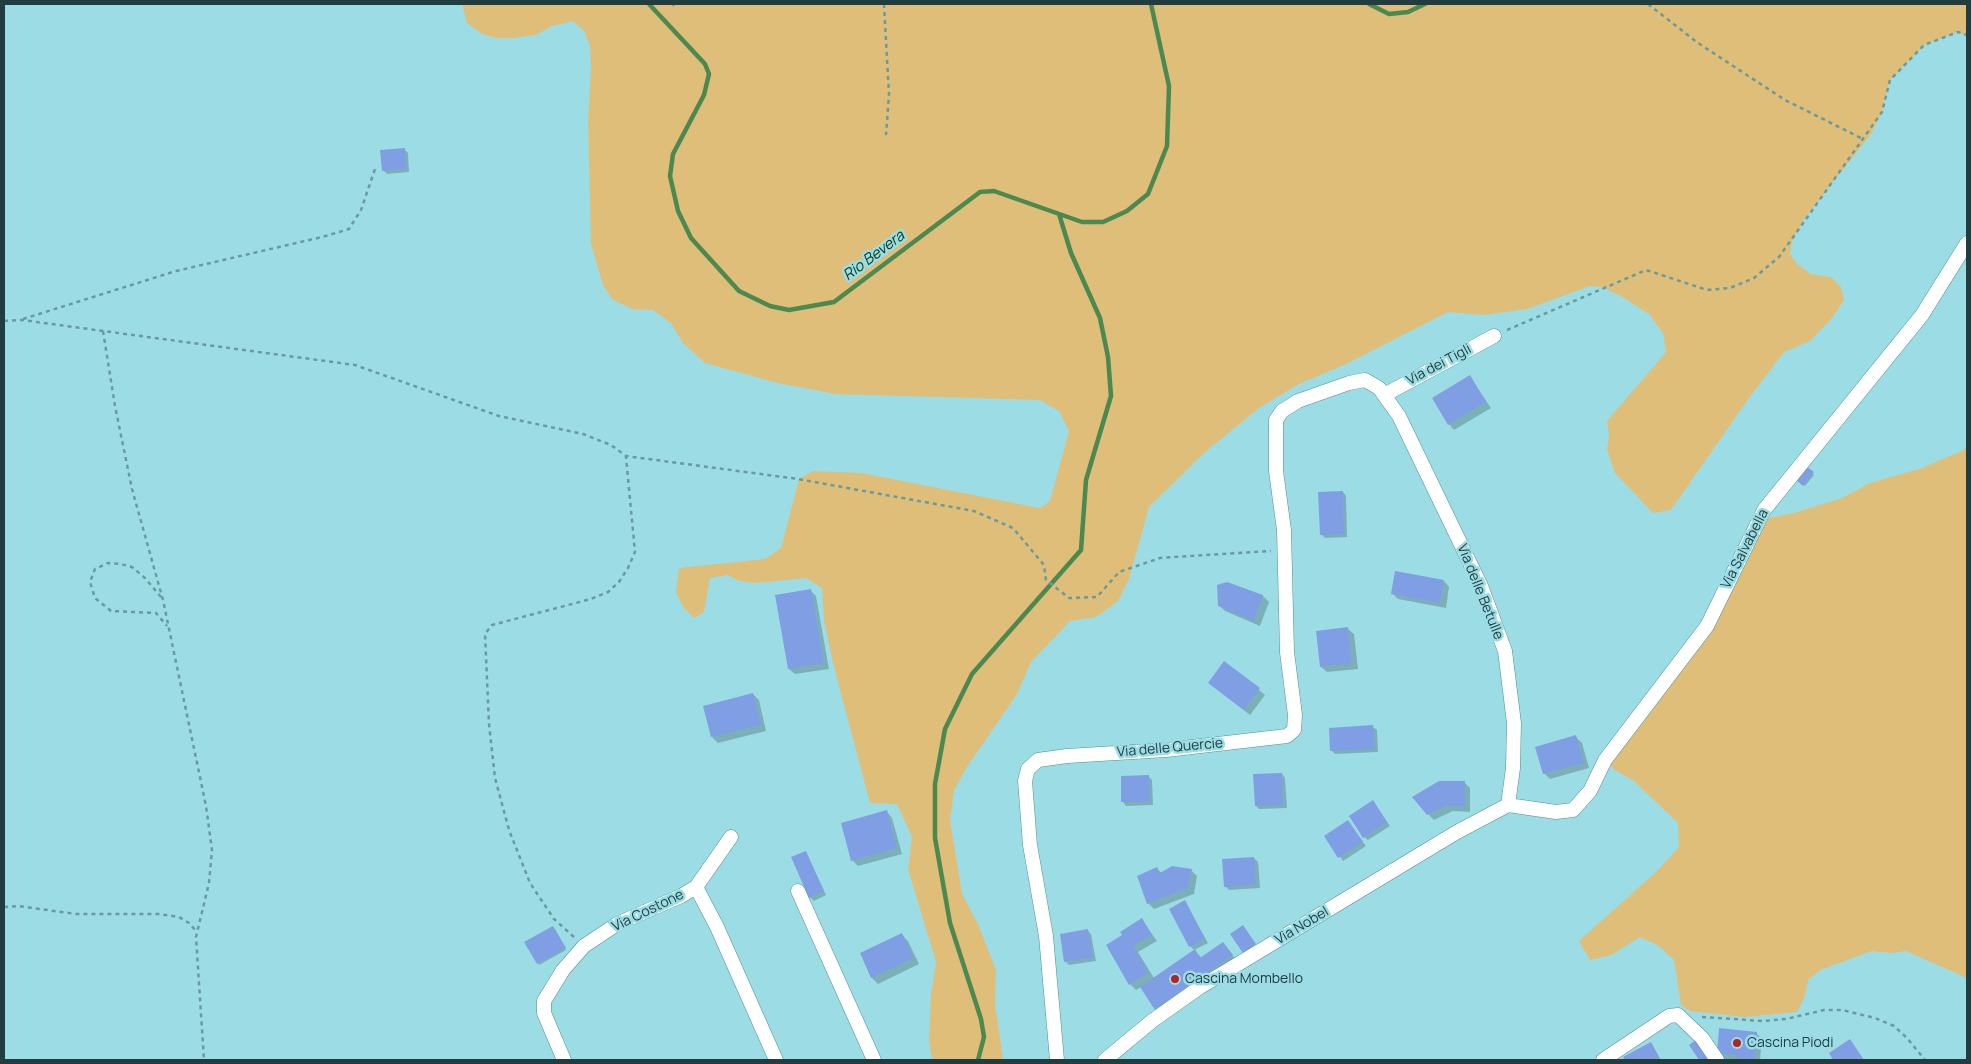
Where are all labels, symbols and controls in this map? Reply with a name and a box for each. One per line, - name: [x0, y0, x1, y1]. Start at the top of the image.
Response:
- water label: Rio Bevera: [840, 227, 908, 285]
- street label: Via dei Tigli: [1404, 341, 1474, 389]
- street label: Via Salvabella: [1718, 506, 1772, 592]
- street label: Via delle Betulle: [1453, 542, 1507, 642]
- street label: Via delle Quercie: [1116, 735, 1224, 761]
- street label: Via Costone: [609, 886, 687, 936]
- street label: Via Nobel: [1272, 903, 1332, 949]
- place label: Cascina Mombello: [1185, 971, 1303, 987]
- marker: Cascina Mombello: [1169, 973, 1181, 985]
- place label: Cascina Piodi: [1747, 1035, 1833, 1051]
- marker: Cascina Piodi: [1731, 1037, 1743, 1049]

